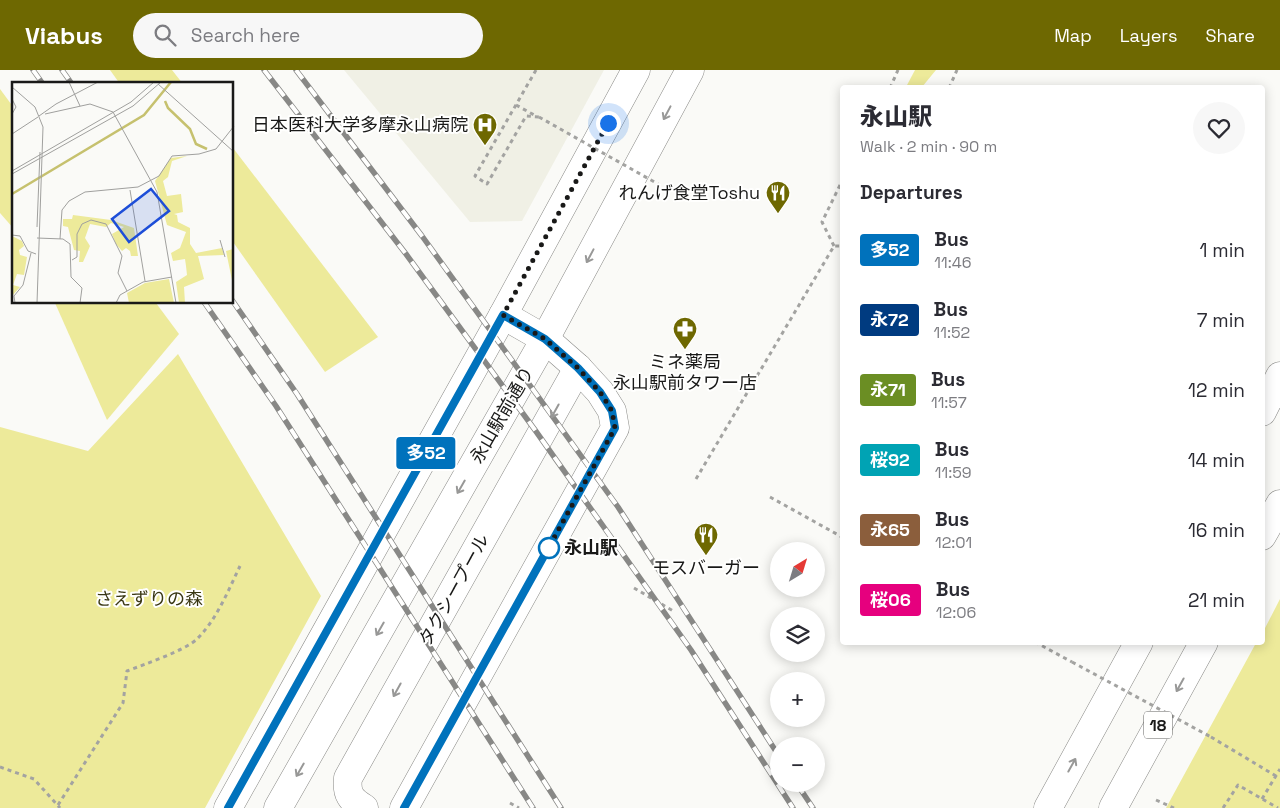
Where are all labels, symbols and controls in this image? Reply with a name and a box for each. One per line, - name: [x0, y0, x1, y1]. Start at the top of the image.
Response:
- search box: [133, 13, 483, 58]
- text: Viabus: [25, 20, 103, 51]
- icon: search: [151, 21, 179, 49]
- text: Search here: [191, 23, 300, 48]
- text: Map: [1054, 24, 1092, 47]
- text: Layers: [1120, 24, 1177, 47]
- text: Share: [1205, 24, 1255, 47]
- inset map: [12, 82, 234, 304]
- text: 永山駅: [860, 101, 932, 132]
- button: heart: [1193, 102, 1245, 154]
- one-way arrow: [661, 105, 671, 120]
- your location: [596, 111, 621, 136]
- hospital icon: 日本医科大学多摩永山病院: [472, 112, 498, 146]
- place label: 日本医科大学多摩永山病院: [252, 113, 468, 136]
- text: Walk · 2 min · 90 m: [860, 136, 997, 157]
- restaurant icon: れんげ食堂Toshu: [765, 180, 791, 214]
- text: Departures: [860, 180, 963, 205]
- place label: れんげ食堂Toshu: [619, 181, 760, 204]
- text: Bus: [934, 227, 969, 252]
- text: 多52: [870, 238, 909, 261]
- text: 1 min: [1200, 238, 1245, 263]
- one-way arrow: [585, 248, 594, 263]
- text: 11:46: [934, 252, 972, 273]
- text: Bus: [934, 297, 968, 322]
- text: 永72: [870, 308, 909, 331]
- text: 7 min: [1197, 308, 1245, 333]
- pharmacy icon: ミネ薬局 永山駅前タワー店: [672, 316, 698, 350]
- text: 11:52: [934, 322, 970, 343]
- place label: ミネ薬局 永山駅前タワー店: [613, 350, 757, 394]
- street label: 永山駅前通り: [465, 362, 539, 467]
- text: Bus: [931, 367, 965, 392]
- text: 永71: [870, 378, 906, 401]
- text: 12 min: [1188, 378, 1245, 403]
- text: 11:57: [931, 392, 967, 413]
- one-way arrow: [549, 403, 559, 418]
- line badge: 多52: [397, 437, 455, 469]
- text: Bus: [935, 437, 969, 462]
- text: 多52: [406, 441, 446, 464]
- text: 桜92: [870, 448, 910, 471]
- text: 14 min: [1188, 448, 1245, 473]
- text: 11:59: [935, 462, 972, 483]
- one-way arrow: [455, 480, 465, 494]
- text: Bus: [935, 507, 969, 532]
- text: 永65: [870, 518, 910, 541]
- text: 16 min: [1188, 518, 1245, 543]
- restaurant icon: モスバーガー: [693, 522, 719, 556]
- street label: タクシープール: [413, 530, 494, 650]
- text: 12:01: [935, 532, 972, 553]
- place label: 永山駅: [564, 536, 618, 559]
- marker: 永山駅: [538, 537, 560, 559]
- north arrow: [770, 542, 825, 598]
- map controls: [770, 542, 825, 792]
- place label: モスバーガー: [652, 556, 760, 579]
- text: Bus: [936, 577, 970, 602]
- park label: さえずりの森: [95, 587, 203, 610]
- text: 桜06: [870, 588, 911, 611]
- text: 21 min: [1188, 588, 1245, 613]
- text: 12:06: [936, 602, 976, 623]
- button: layers: [770, 607, 825, 662]
- one-way arrow: [375, 621, 385, 635]
- button: +: [770, 672, 825, 727]
- one-way arrow: [1175, 678, 1185, 692]
- one-way arrow: [392, 682, 402, 696]
- road number: 18: [1144, 712, 1172, 738]
- button: −: [770, 737, 825, 792]
- one-way arrow: [1067, 759, 1077, 773]
- one-way arrow: [295, 762, 305, 777]

